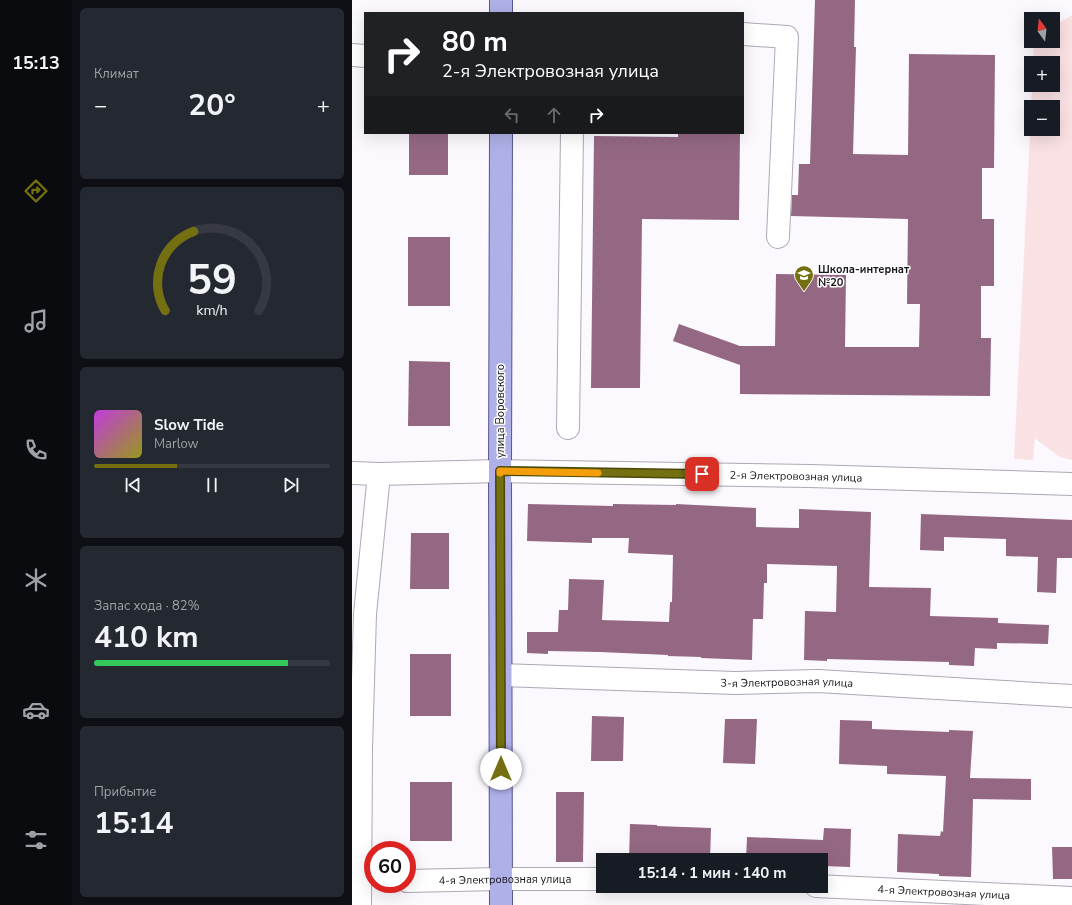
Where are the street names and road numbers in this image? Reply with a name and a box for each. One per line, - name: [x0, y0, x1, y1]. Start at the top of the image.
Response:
- street label: улица Воровского: [493, 364, 508, 458]
- street label: 2-я Электровозная улица: [729, 468, 863, 486]
- street label: 3-я Электровозная улица: [720, 674, 854, 691]
- street label: 4-я Электровозная улица: [438, 872, 571, 888]
- street label: 4-я Электровозная улица: [877, 882, 1011, 903]

